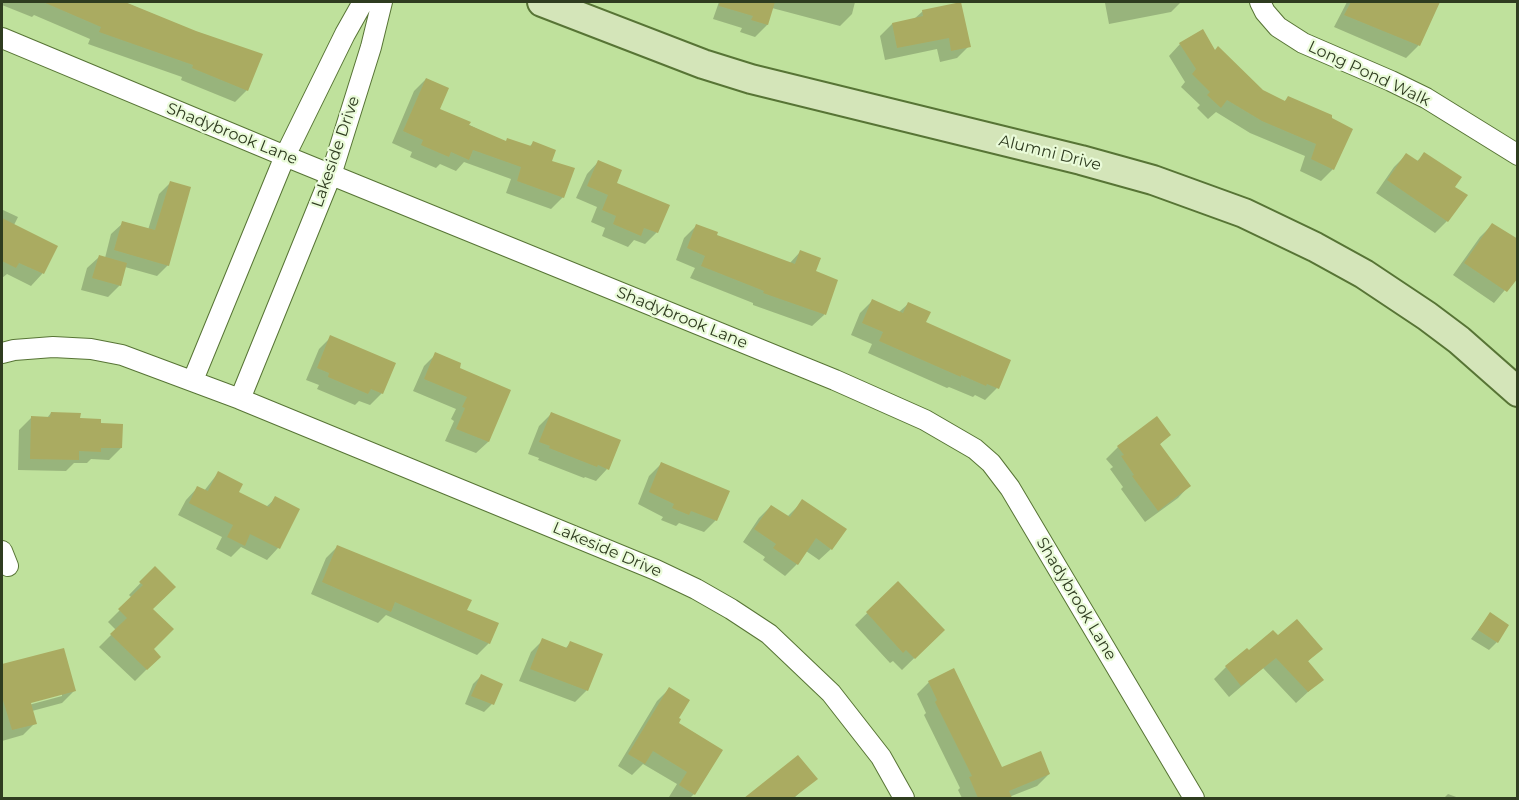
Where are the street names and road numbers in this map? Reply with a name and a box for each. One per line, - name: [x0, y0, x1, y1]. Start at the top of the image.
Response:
- street label: Long Pond Walk: [1305, 37, 1433, 111]
- street label: Lakeside Drive: [308, 94, 364, 210]
- street label: Shadybrook Lane: [164, 99, 300, 169]
- street label: Alumni Drive: [997, 131, 1103, 175]
- street label: Shadybrook Lane: [614, 283, 750, 353]
- street label: Lakeside Drive: [550, 518, 664, 582]
- street label: Shadybrook Lane: [1032, 534, 1120, 664]

